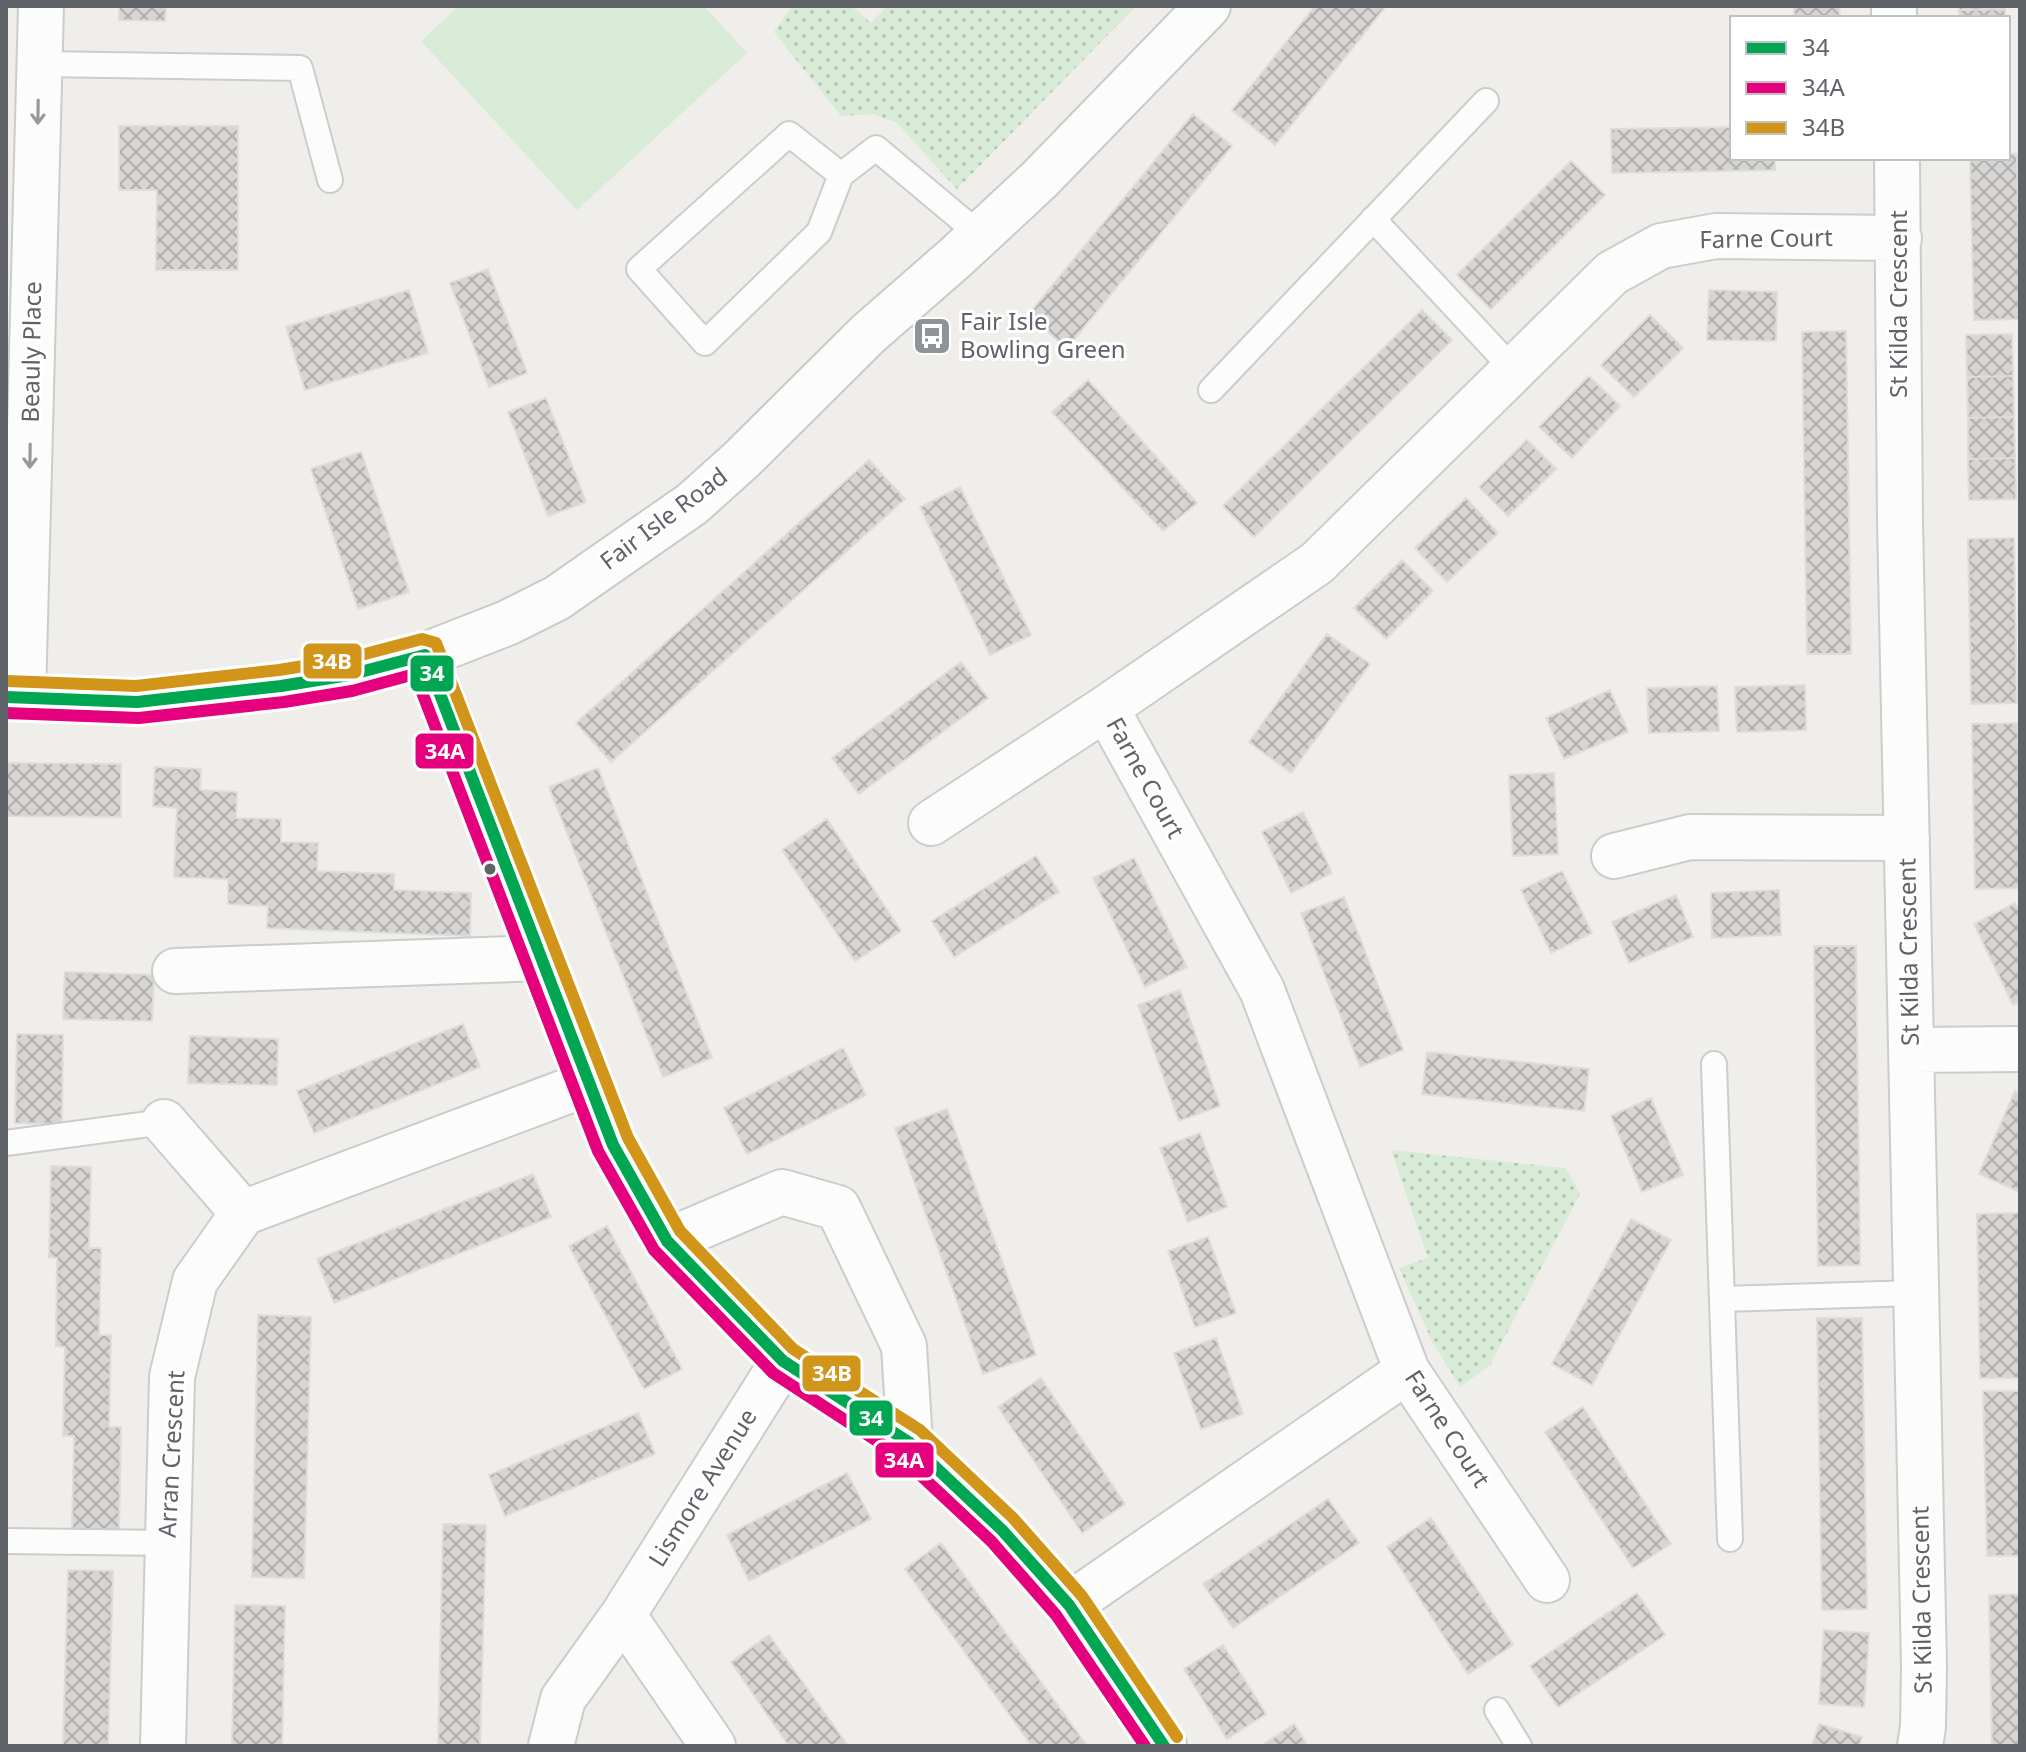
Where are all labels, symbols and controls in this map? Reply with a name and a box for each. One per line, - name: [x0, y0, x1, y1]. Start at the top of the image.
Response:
- legend: [1730, 16, 2010, 160]
- text: 34: [1802, 30, 1830, 63]
- text: 34A: [1802, 70, 1845, 103]
- one-way arrow: [30, 98, 46, 125]
- text: 34B: [1802, 110, 1845, 143]
- street label: St Kilda Crescent: [1881, 210, 1914, 398]
- street label: Farne Court: [1699, 220, 1833, 255]
- street label: Beauly Place: [13, 281, 48, 423]
- place label: Fair Isle Bowling Green: [960, 304, 1126, 365]
- bus stop icon: Fair Isle Bowling Green: [911, 315, 953, 357]
- one-way arrow: [22, 442, 37, 469]
- street label: Fair Isle Road: [593, 459, 734, 577]
- line badge: 34B: [302, 642, 363, 680]
- text: 34B: [312, 645, 352, 675]
- line badge: 34: [409, 654, 455, 693]
- text: 34: [419, 657, 445, 687]
- street label: Farne Court: [1100, 711, 1193, 844]
- line badge: 34A: [414, 732, 475, 770]
- text: 34A: [425, 735, 466, 765]
- street label: St Kilda Crescent: [1889, 857, 1926, 1046]
- unlabelled marker: [482, 861, 498, 877]
- line badge: 34B: [801, 1354, 862, 1393]
- text: 34B: [812, 1357, 852, 1387]
- street label: Farne Court: [1398, 1363, 1499, 1493]
- street label: Arran Crescent: [150, 1369, 191, 1538]
- line badge: 34: [848, 1399, 894, 1437]
- street label: Lismore Avenue: [640, 1402, 764, 1573]
- text: 34: [858, 1402, 884, 1432]
- line badge: 34A: [874, 1441, 935, 1479]
- text: 34A: [884, 1444, 925, 1474]
- street label: St Kilda Crescent: [1902, 1505, 1939, 1694]

